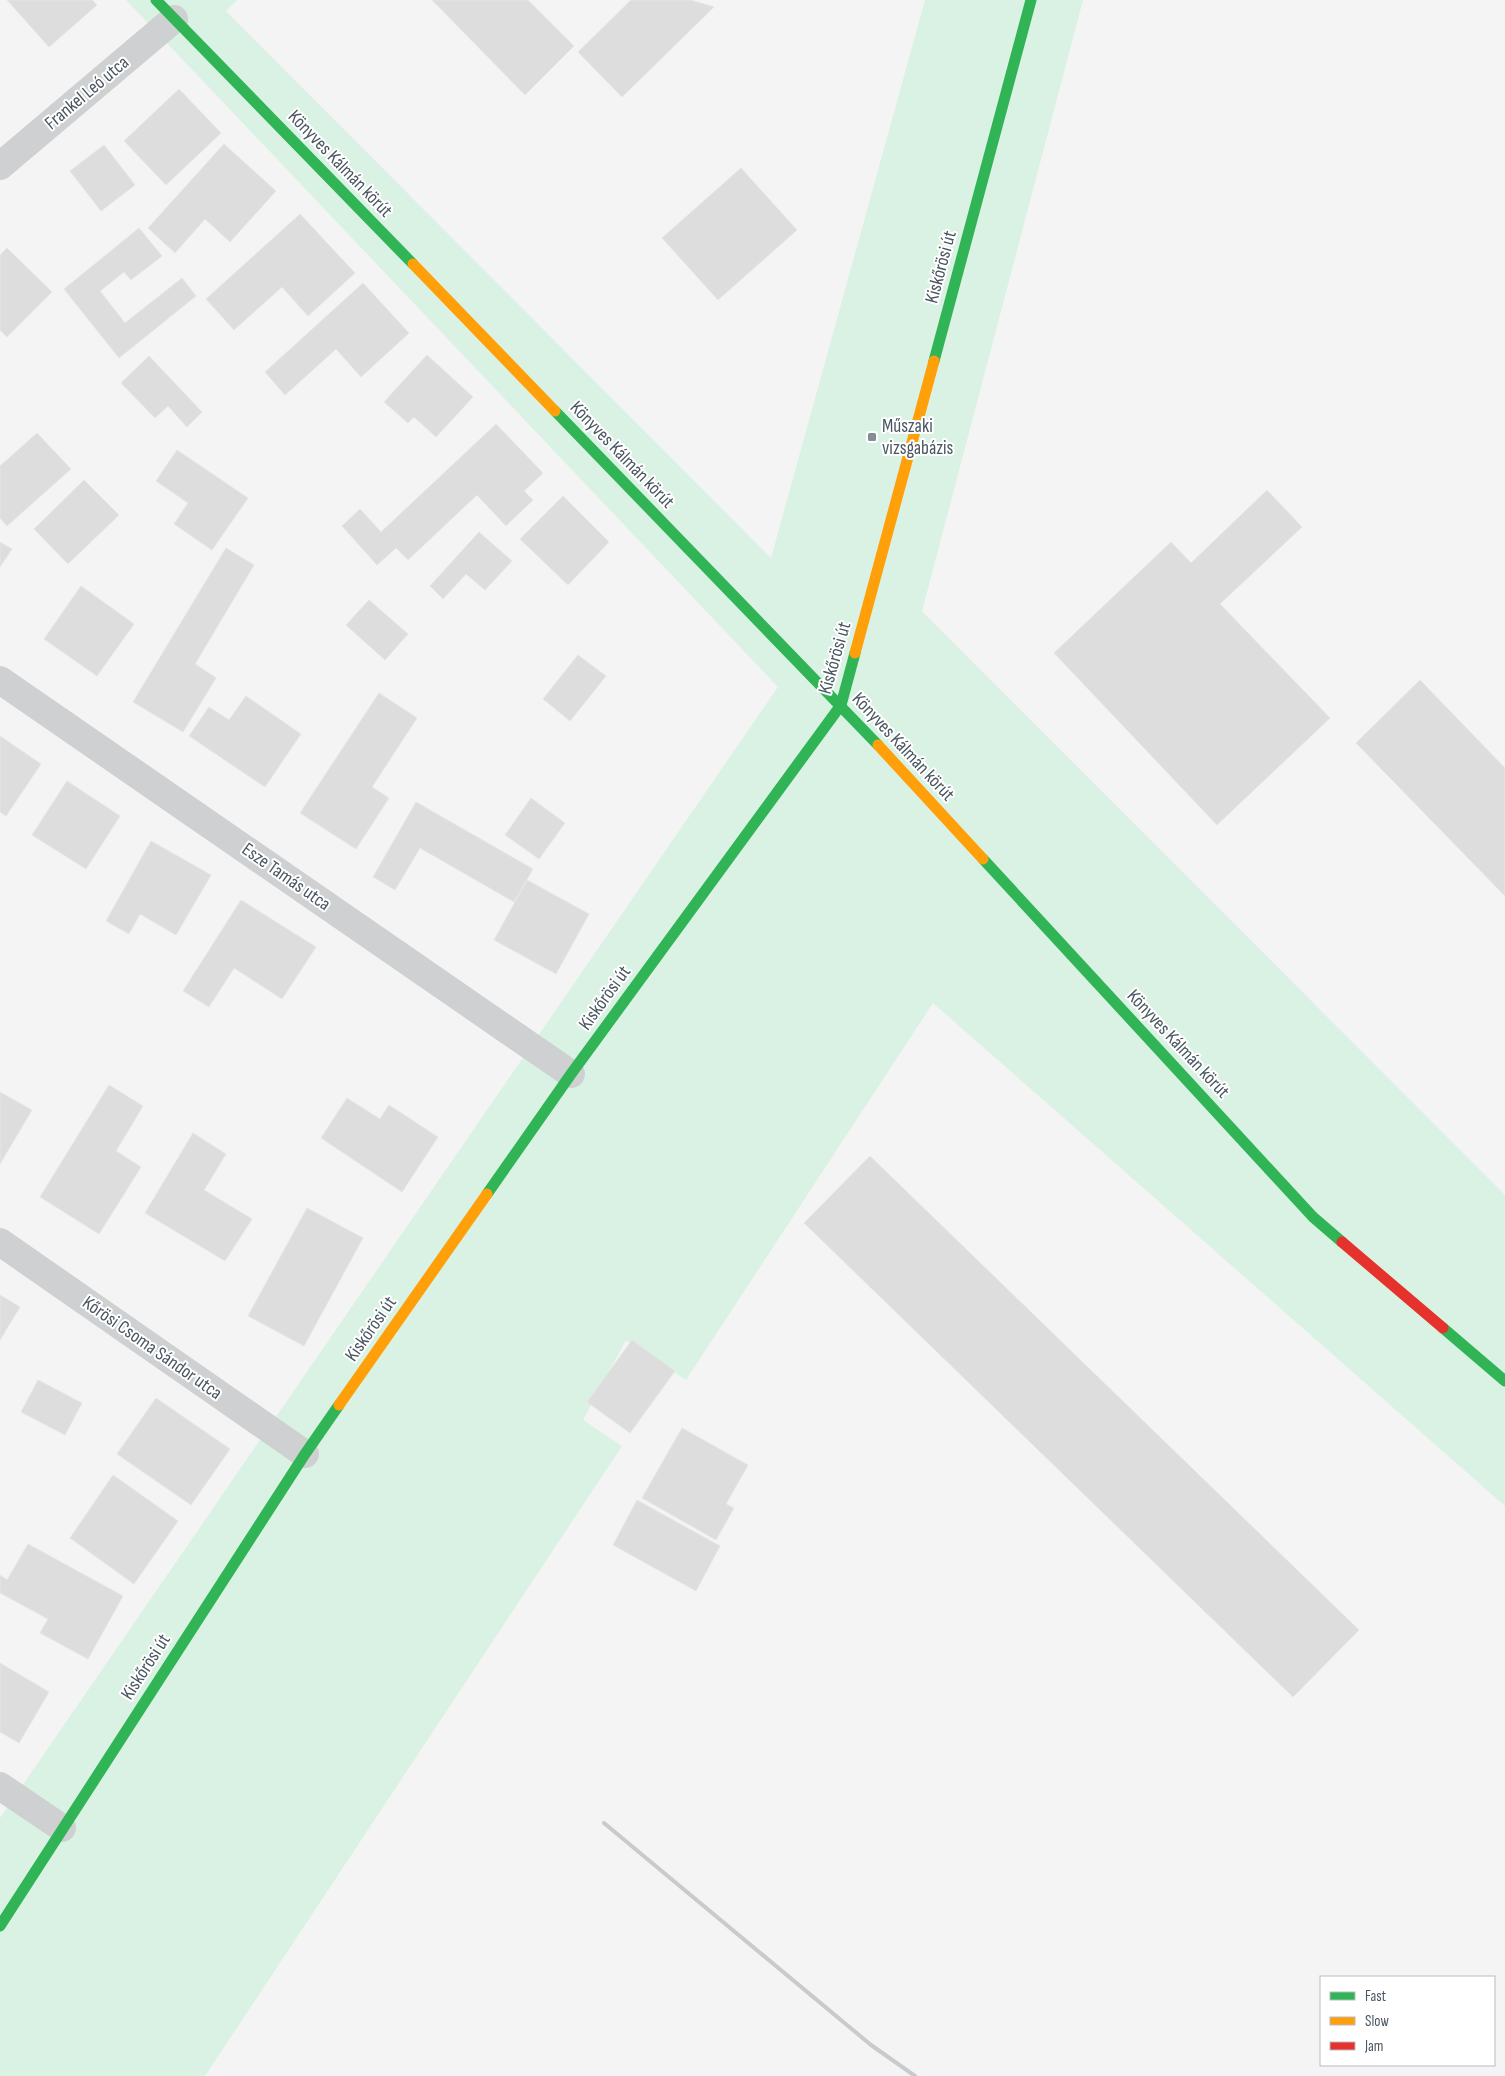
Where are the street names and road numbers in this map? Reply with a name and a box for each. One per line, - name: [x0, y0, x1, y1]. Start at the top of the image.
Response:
- street label: Frankel Leó utca: [40, 51, 134, 135]
- street label: Könyves Kálmán körút: [283, 106, 397, 223]
- street label: Kiskőrösi út: [920, 228, 962, 306]
- street label: Könyves Kálmán körút: [565, 397, 679, 514]
- street label: Kiskőrösi út: [814, 619, 856, 697]
- street label: Könyves Kálmán körút: [847, 688, 959, 806]
- street label: Esze Tamás utca: [237, 838, 335, 916]
- street label: Kiskőrösi út: [574, 961, 636, 1035]
- street label: Könyves Kálmán körút: [1122, 985, 1234, 1103]
- street label: Kőrösi Csoma Sándor utca: [78, 1291, 226, 1405]
- street label: Kiskőrösi út: [340, 1292, 402, 1366]
- street label: Kiskőrösi út: [116, 1630, 176, 1704]

